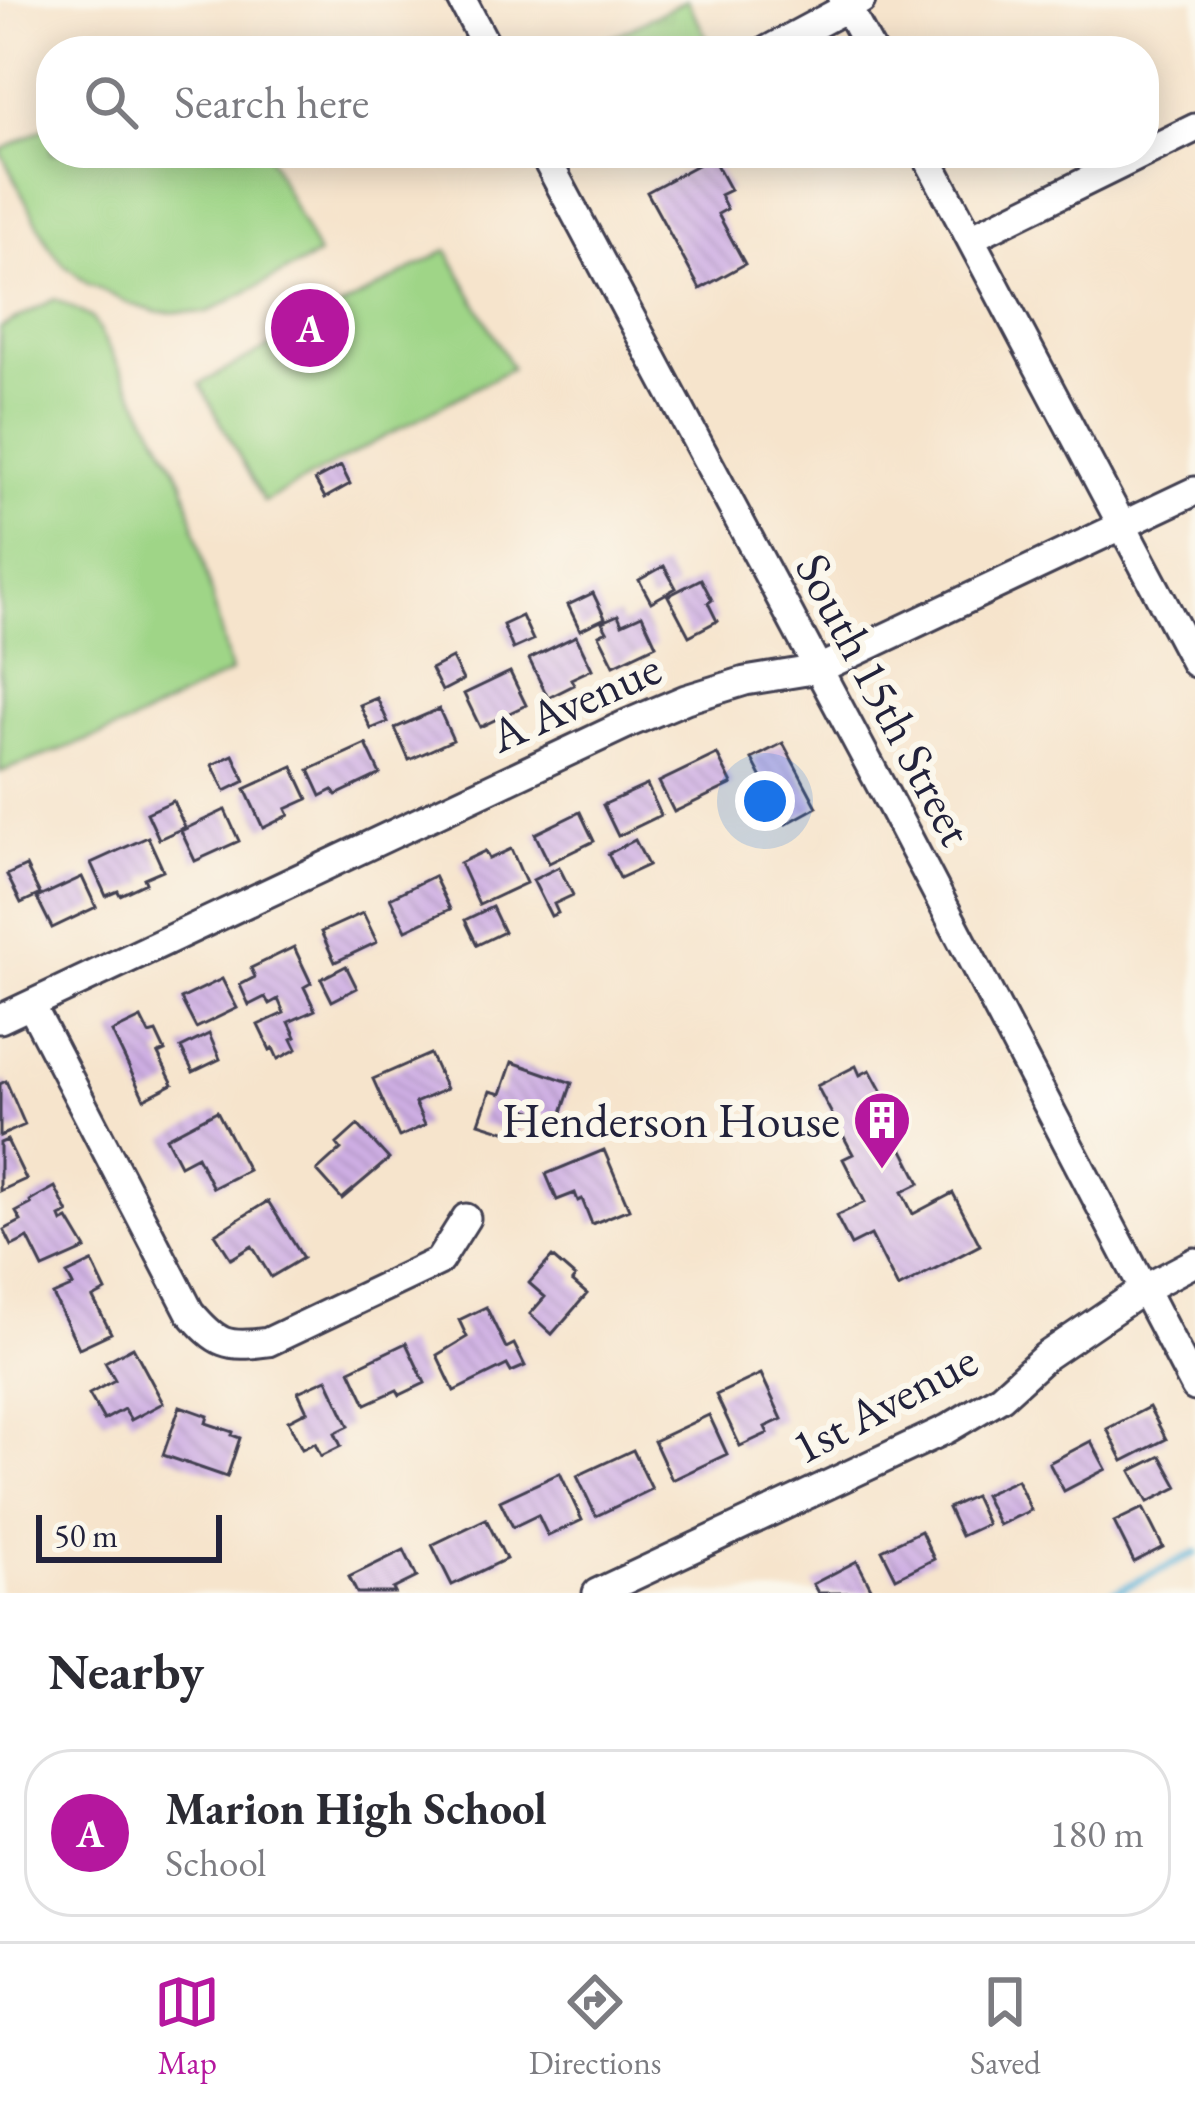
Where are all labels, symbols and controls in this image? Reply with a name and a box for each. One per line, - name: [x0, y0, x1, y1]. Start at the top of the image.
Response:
- search box: [36, 36, 1159, 168]
- icon: search: [78, 69, 144, 135]
- text: Search here: [174, 73, 369, 131]
- pin: A: [271, 283, 349, 373]
- street label: South 15th Street: [782, 542, 988, 856]
- street label: A Avenue: [479, 636, 670, 766]
- your location: [735, 771, 795, 831]
- place label: Henderson House: [502, 1089, 840, 1151]
- building icon: Henderson House: [851, 1089, 913, 1171]
- street label: 1st Avenue: [781, 1328, 987, 1478]
- scale bar: [36, 1509, 222, 1562]
- text: 50 m: [54, 1514, 118, 1557]
- text: Nearby: [48, 1638, 204, 1704]
- text: Marion High School: [165, 1779, 547, 1837]
- text: A: [76, 1808, 104, 1859]
- text: 180 m: [1050, 1808, 1144, 1859]
- text: School: [165, 1837, 266, 1888]
- tab: Map: [154, 1969, 220, 2084]
- tab: Directions: [529, 1969, 662, 2084]
- tab: Saved: [970, 1969, 1041, 2084]

